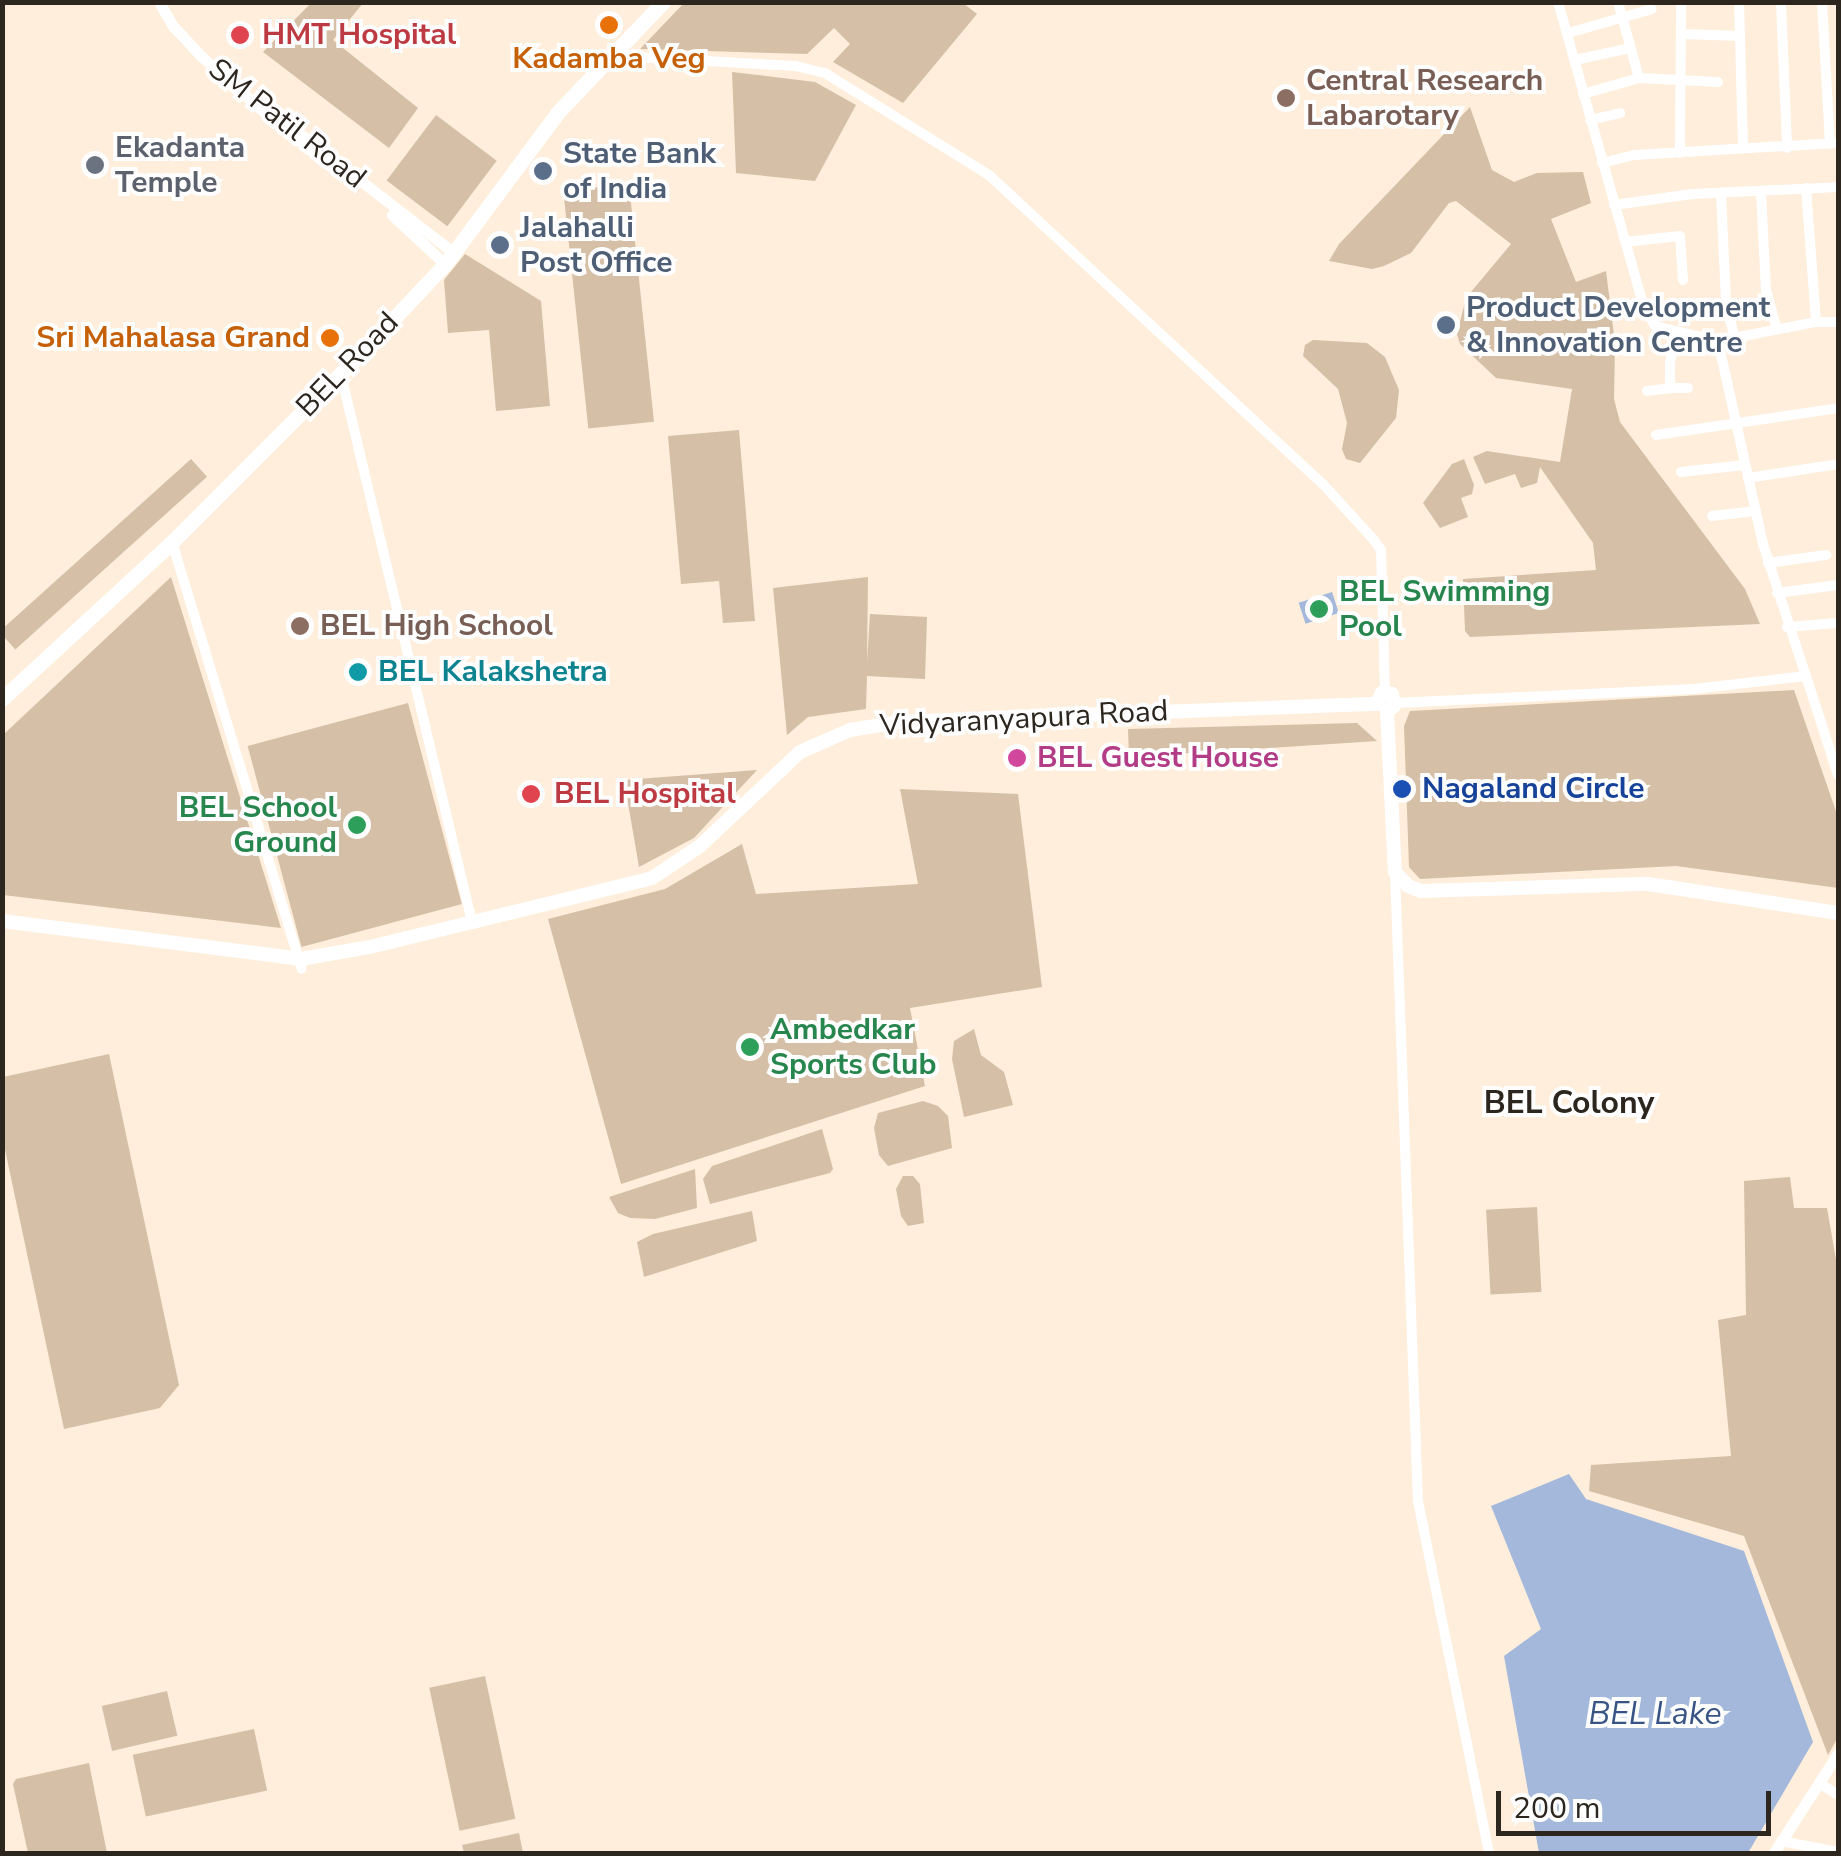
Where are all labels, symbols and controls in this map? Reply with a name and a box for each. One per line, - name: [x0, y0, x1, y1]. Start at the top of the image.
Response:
- marker: Kadamba Veg: [598, 14, 620, 36]
- place label: HMT Hospital: [262, 17, 456, 53]
- marker: HMT Hospital: [227, 22, 253, 48]
- place label: Kadamba Veg: [512, 41, 706, 77]
- street label: SM Patil Road: [201, 51, 373, 197]
- place label: Central Research Labarotary: [1306, 63, 1543, 134]
- marker: Central Research Labarotary: [1275, 87, 1297, 109]
- place label: Ekadanta Temple: [115, 130, 245, 200]
- place label: State Bank of India: [563, 136, 716, 206]
- marker: Ekadanta Temple: [84, 154, 106, 176]
- marker: State Bank of India: [532, 160, 554, 182]
- place label: Jalahalli Post Office: [520, 210, 672, 280]
- marker: Jalahalli Post Office: [489, 234, 511, 256]
- place label: Product Development & Innovation Centre: [1466, 290, 1770, 360]
- street label: BEL Road: [289, 305, 407, 425]
- marker: Product Development & Innovation Centre: [1435, 314, 1457, 336]
- place label: Sri Mahalasa Grand: [36, 320, 310, 356]
- marker: Sri Mahalasa Grand: [319, 327, 341, 349]
- place label: BEL Swimming Pool: [1339, 574, 1550, 644]
- marker: BEL Swimming Pool: [1308, 598, 1330, 620]
- place label: BEL High School: [320, 608, 553, 644]
- marker: BEL High School: [289, 615, 311, 637]
- place label: BEL Kalakshetra: [378, 654, 608, 690]
- marker: BEL Kalakshetra: [347, 661, 369, 683]
- street label: Vidyaranyapura Road: [879, 693, 1169, 745]
- place label: BEL Guest House: [1037, 740, 1279, 776]
- marker: BEL Guest House: [1006, 747, 1028, 769]
- place label: Nagaland Circle: [1422, 771, 1644, 807]
- place label: BEL Hospital: [554, 776, 736, 812]
- marker: Nagaland Circle: [1391, 778, 1413, 800]
- marker: BEL Hospital: [518, 781, 544, 807]
- place label: BEL School Ground: [179, 790, 337, 860]
- marker: BEL School Ground: [346, 814, 368, 836]
- place label: Ambedkar Sports Club: [770, 1012, 936, 1082]
- marker: Ambedkar Sports Club: [739, 1036, 761, 1058]
- district label: BEL Colony: [1484, 1084, 1654, 1122]
- water label: BEL Lake: [1589, 1695, 1721, 1733]
- scale bar: [1501, 1771, 1776, 1833]
- text: 200 m: [1513, 1788, 1600, 1829]

